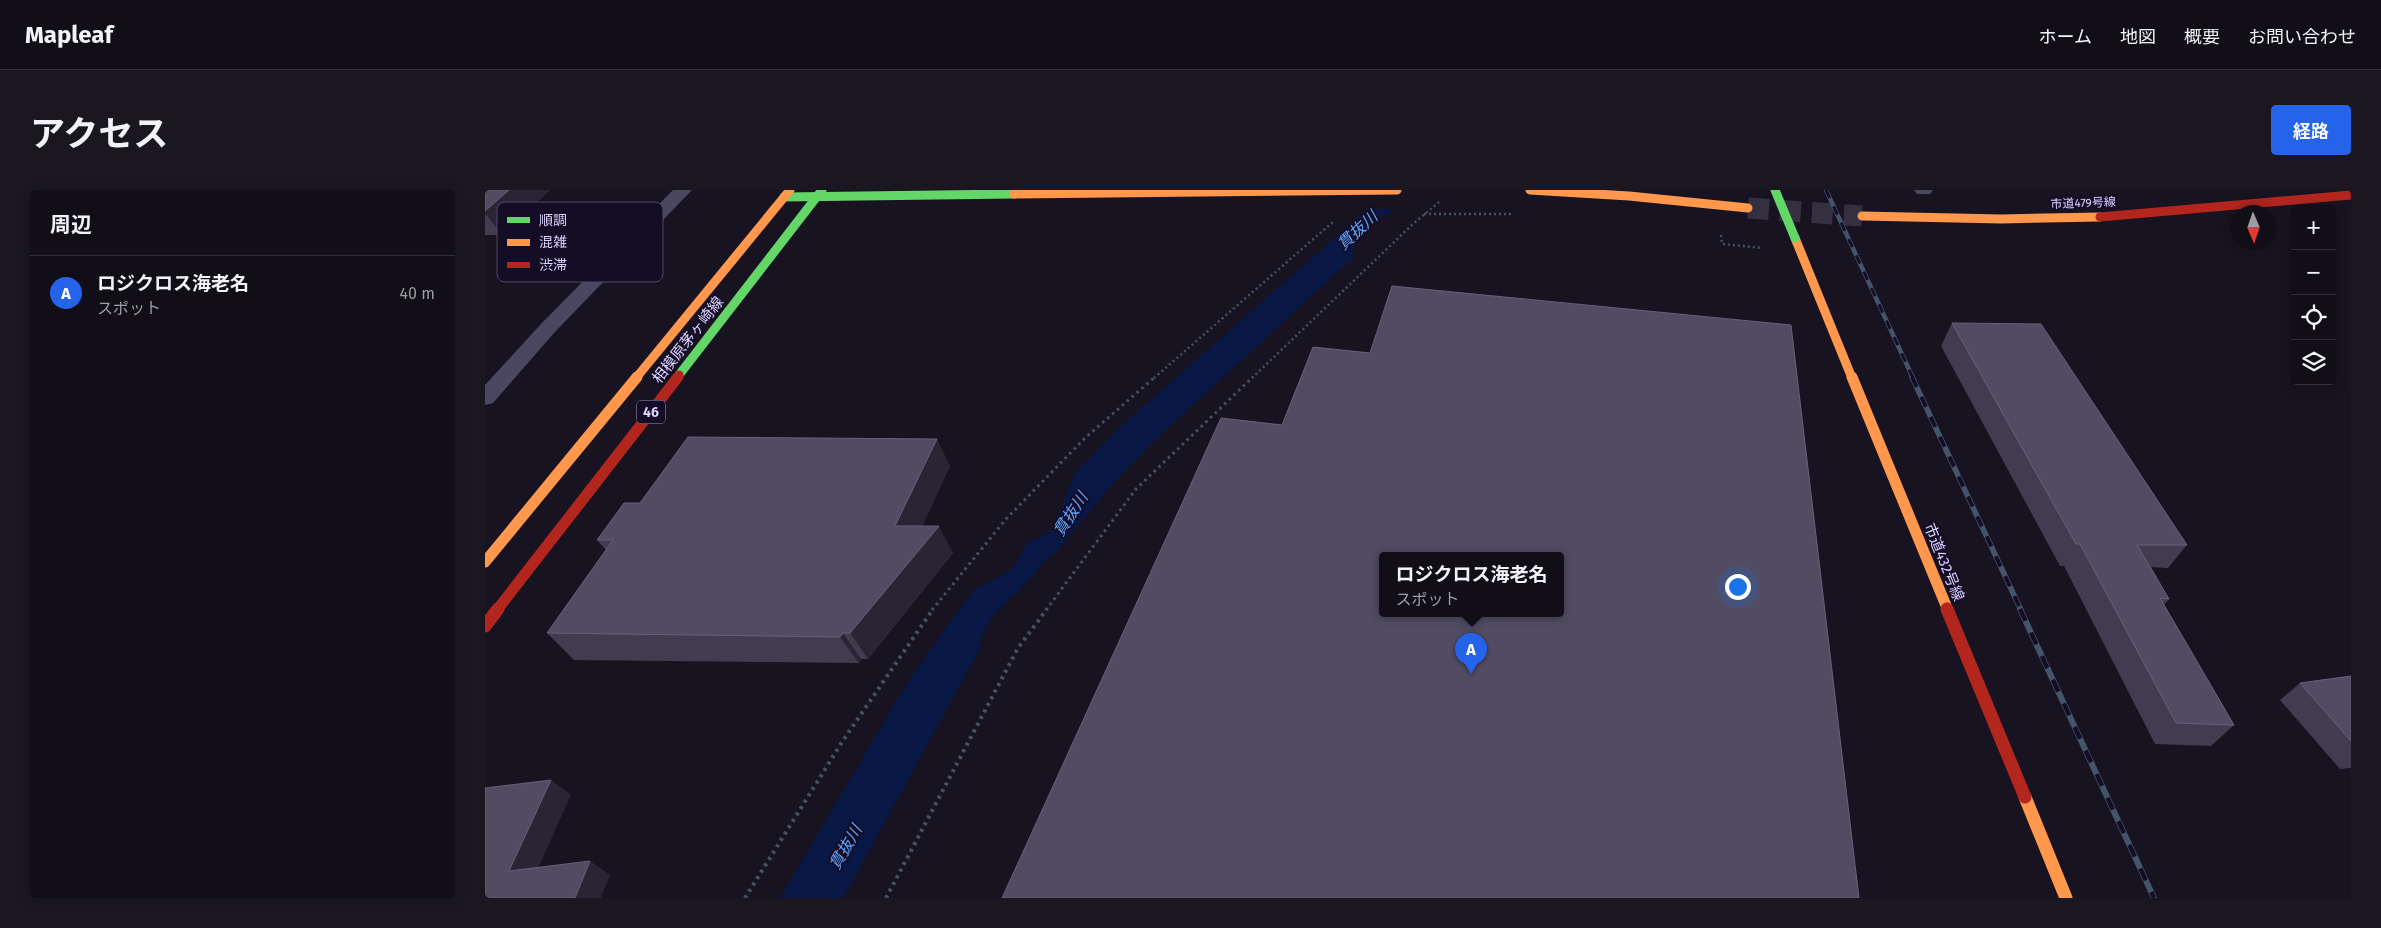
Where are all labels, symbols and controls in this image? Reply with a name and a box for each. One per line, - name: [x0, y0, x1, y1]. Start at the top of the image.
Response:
- text: Mapleaf: [25, 21, 113, 49]
- text: ホーム: [2039, 26, 2092, 48]
- text: 地図: [2120, 26, 2156, 48]
- text: 概要: [2184, 26, 2220, 48]
- text: お問い合わせ: [2248, 26, 2356, 48]
- button: 経路: [2271, 105, 2351, 155]
- text: アクセス: [30, 113, 168, 155]
- street label: 市道479号線: [2050, 195, 2116, 211]
- legend: [497, 202, 663, 282]
- north arrow: [2231, 205, 2276, 250]
- map controls: [2291, 205, 2336, 385]
- button: +: [2291, 205, 2336, 250]
- water label: 貫抜川: [1333, 206, 1383, 254]
- text: 周辺: [50, 212, 92, 238]
- text: 順調: [539, 212, 567, 229]
- text: 混雑: [539, 234, 567, 251]
- button: −: [2291, 250, 2336, 295]
- text: 渋滞: [539, 257, 567, 274]
- text: ロジクロス海老名: [97, 272, 249, 295]
- text: A: [61, 284, 71, 303]
- text: 40 m: [400, 284, 435, 303]
- street label: 相模原茅ヶ崎線: [649, 293, 727, 387]
- button: locate: [2291, 295, 2336, 340]
- text: スポット: [97, 299, 161, 318]
- button: layers: [2291, 340, 2336, 385]
- road number: 46: [637, 400, 665, 423]
- water label: 貫抜川: [1049, 487, 1093, 540]
- street label: 市道432号線: [1920, 520, 1968, 604]
- popup: [1379, 552, 1564, 617]
- text: ロジクロス海老名: [1395, 563, 1548, 586]
- your location: [1725, 574, 1751, 600]
- text: スポット: [1395, 590, 1460, 609]
- pin: A: [1455, 633, 1487, 674]
- water label: 貫抜川: [825, 820, 867, 873]

